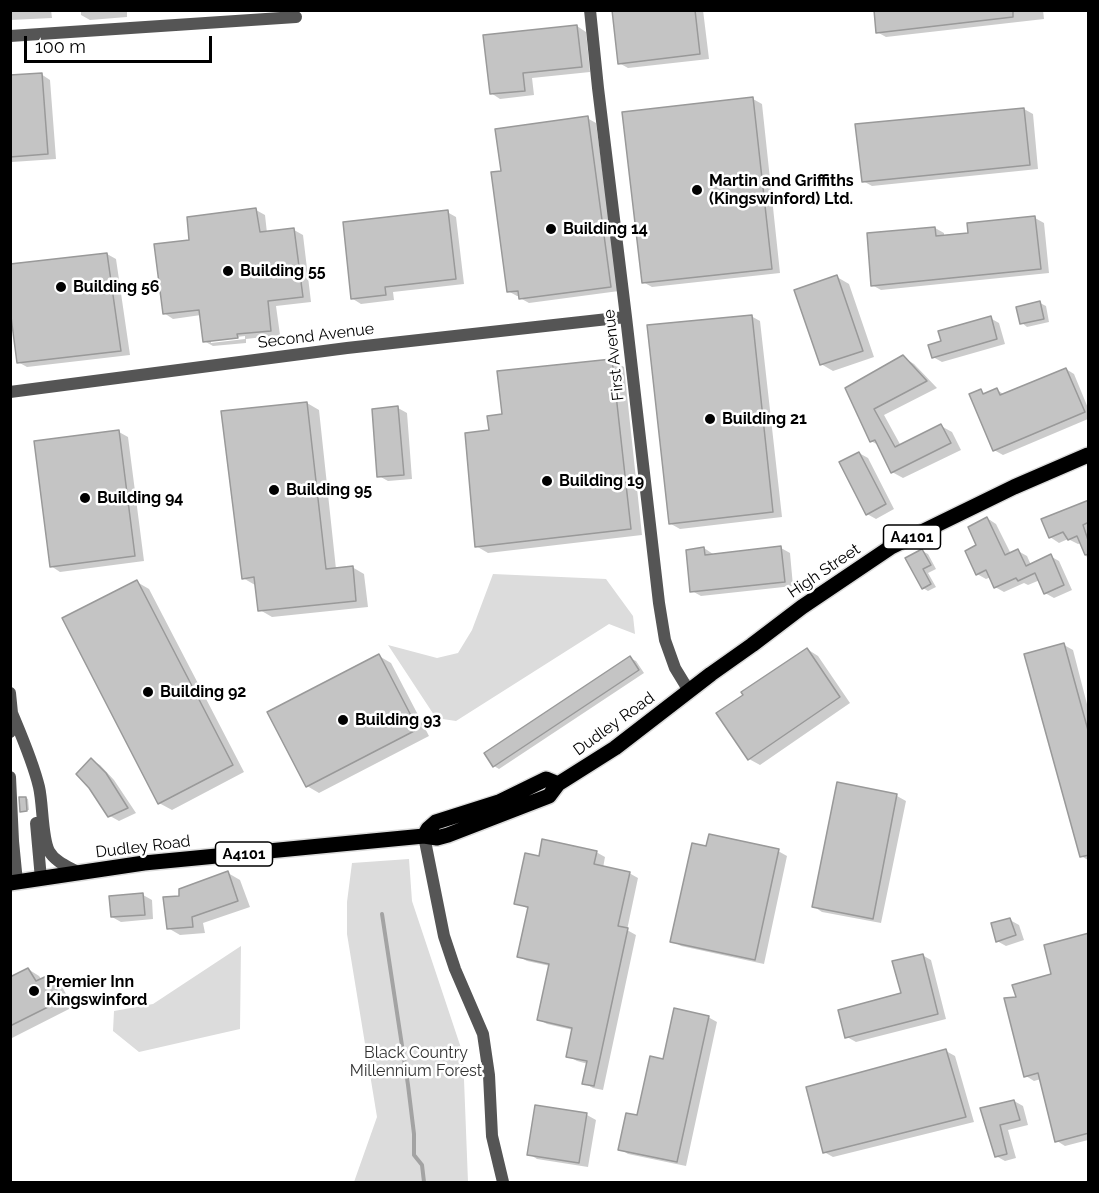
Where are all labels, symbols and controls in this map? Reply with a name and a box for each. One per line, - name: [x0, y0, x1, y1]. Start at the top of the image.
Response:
- scale bar: [27, 24, 214, 62]
- text: 100 m: [35, 36, 86, 57]
- place label: Martin and Griffiths (Kingswinford) Ltd.: [709, 171, 854, 209]
- marker: Martin and Griffiths (Kingswinford) Ltd.: [690, 183, 704, 197]
- place label: Building 14: [563, 219, 648, 239]
- marker: Building 14: [544, 222, 558, 236]
- place label: Building 55: [240, 261, 326, 281]
- marker: Building 55: [221, 264, 235, 278]
- place label: Building 56: [73, 277, 160, 297]
- marker: Building 56: [54, 280, 68, 294]
- street label: First Avenue: [600, 308, 628, 402]
- street label: Second Avenue: [257, 319, 375, 353]
- place label: Building 21: [722, 409, 807, 429]
- marker: Building 21: [703, 412, 717, 426]
- place label: Building 19: [559, 471, 644, 491]
- marker: Building 19: [540, 474, 554, 488]
- place label: Building 95: [286, 480, 372, 500]
- marker: Building 95: [267, 483, 281, 497]
- place label: Building 94: [97, 488, 183, 508]
- marker: Building 94: [78, 491, 92, 505]
- road number: A4101: [884, 525, 940, 549]
- street label: High Street: [784, 540, 864, 602]
- place label: Building 92: [160, 682, 246, 702]
- marker: Building 92: [141, 685, 155, 699]
- street label: Dudley Road: [570, 688, 658, 760]
- place label: Building 93: [355, 710, 441, 730]
- marker: Building 93: [336, 713, 350, 727]
- street label: Dudley Road: [94, 832, 192, 862]
- road number: A4101: [216, 842, 272, 866]
- place label: Premier Inn Kingswinford: [46, 972, 147, 1010]
- marker: Premier Inn Kingswinford: [27, 984, 41, 998]
- park label: Black Country Millennium Forest: [350, 1043, 482, 1081]

